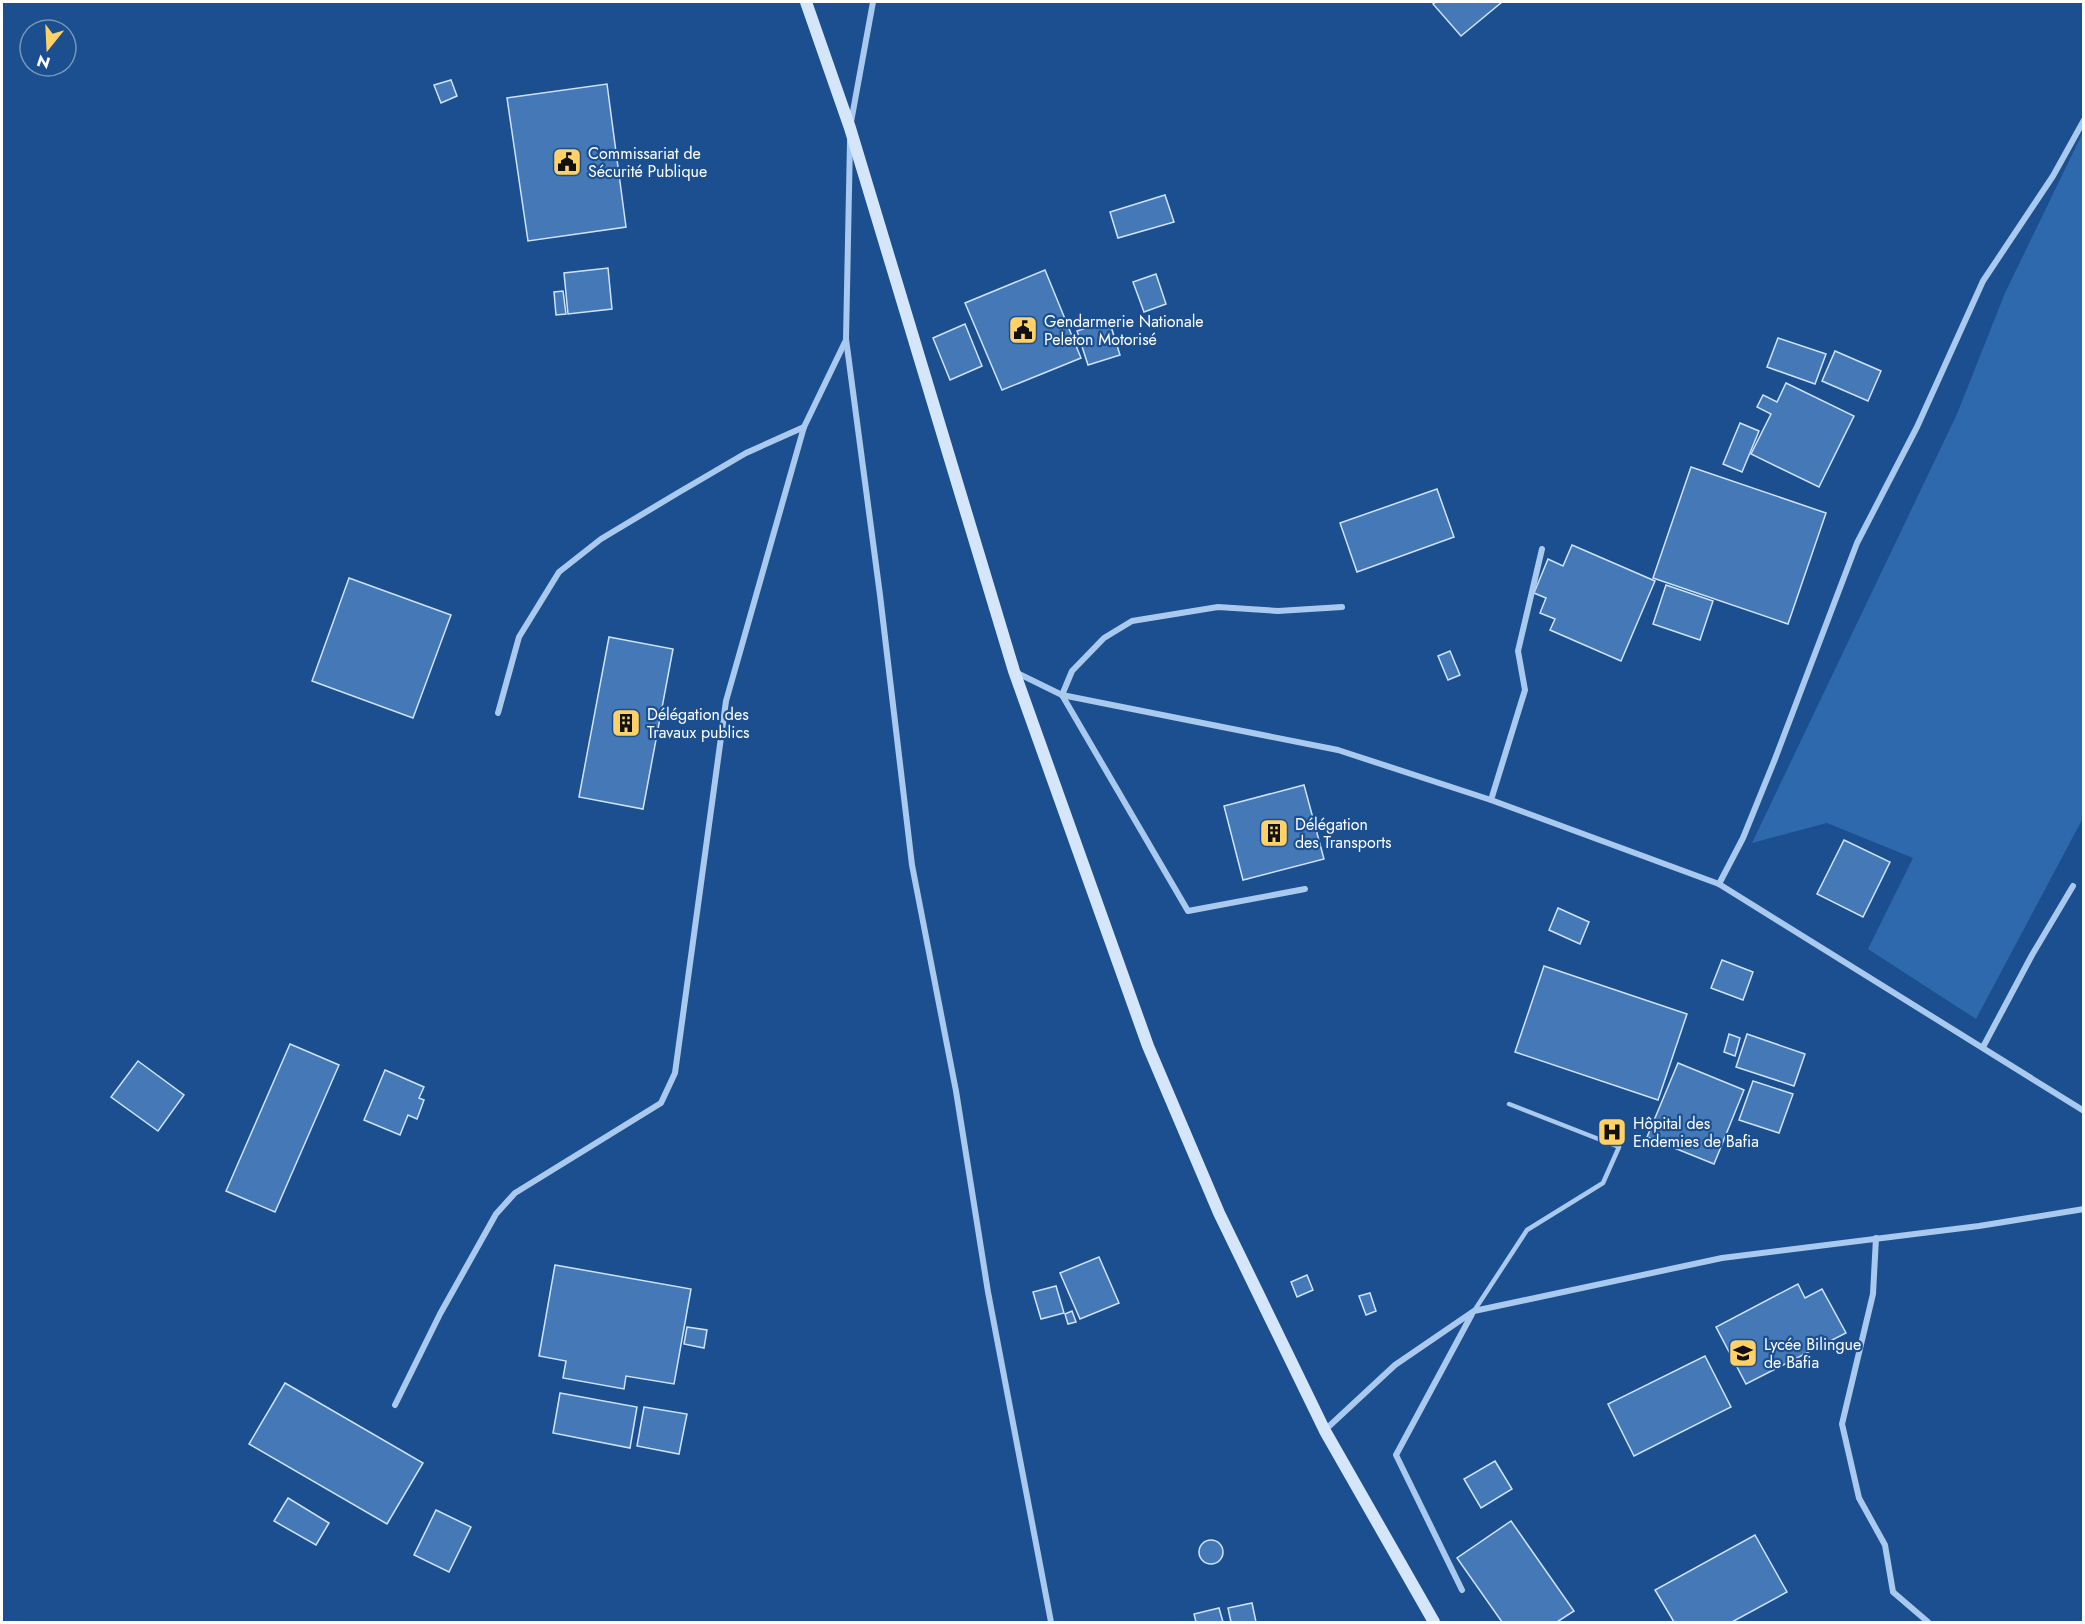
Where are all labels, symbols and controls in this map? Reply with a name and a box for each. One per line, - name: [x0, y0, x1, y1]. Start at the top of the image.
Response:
- north arrow: [18, 18, 78, 78]
- text: N: [34, 49, 53, 75]
- place label: Commissariat de Sécurité Publique: [588, 142, 707, 183]
- public building icon: Commissariat de Sécurité Publique: [551, 146, 583, 178]
- place label: Gendarmerie Nationale Peleton Motorisé: [1044, 310, 1204, 351]
- public building icon: Gendarmerie Nationale Peleton Motorisé: [1007, 314, 1039, 346]
- place label: Délégation des Travaux publics: [647, 703, 750, 744]
- building icon: Délégation des Travaux publics: [610, 707, 642, 739]
- place label: Délégation des Transports: [1295, 813, 1391, 854]
- building icon: Délégation des Transports: [1258, 817, 1290, 849]
- place label: Hôpital des Endemies de Bafia: [1633, 1112, 1759, 1153]
- hospital icon: Hôpital des Endemies de Bafia: [1596, 1116, 1628, 1148]
- place label: Lycée Bilingue de Bafia: [1764, 1333, 1861, 1374]
- school or university icon: Lycée Bilingue de Bafia: [1727, 1337, 1759, 1369]

